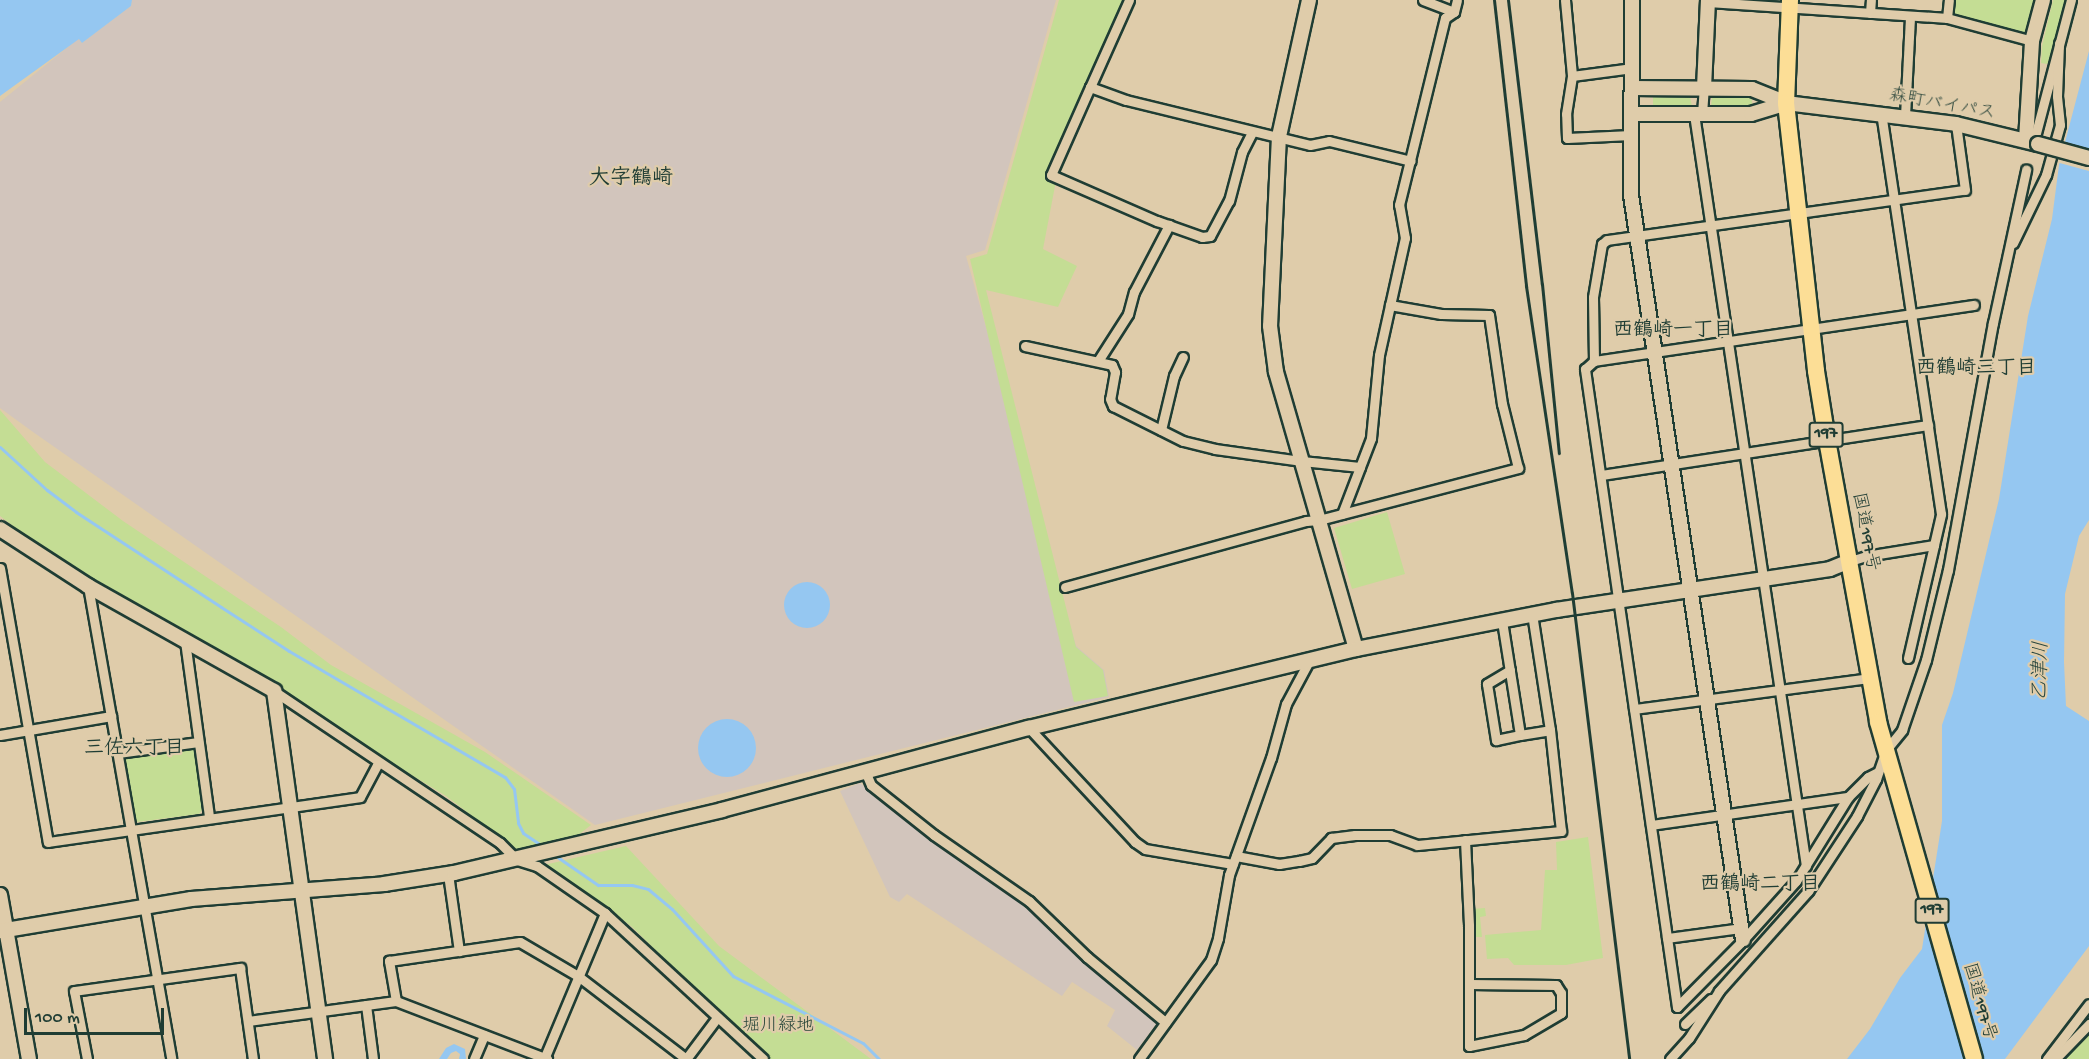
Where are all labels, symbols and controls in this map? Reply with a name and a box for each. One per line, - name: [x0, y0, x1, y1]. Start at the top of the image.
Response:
- street label: 森町バイパス: [1887, 86, 1997, 126]
- district label: 大字鶴崎: [589, 167, 673, 193]
- district label: 西鶴崎一丁目: [1613, 319, 1733, 343]
- district label: 西鶴崎三丁目: [1916, 357, 2036, 381]
- road number: 197: [1808, 422, 1844, 448]
- street label: 国道197号: [1846, 491, 1882, 573]
- water label: 乙津川: [2029, 641, 2055, 701]
- district label: 三佐六丁目: [84, 737, 184, 761]
- district label: 西鶴崎二丁目: [1700, 873, 1820, 897]
- road number: 197: [1914, 898, 1950, 924]
- street label: 国道197号: [1957, 961, 1999, 1043]
- scale bar: [27, 996, 166, 1034]
- text: 100 m: [35, 1008, 80, 1029]
- park label: 堀川緑地: [742, 1016, 814, 1038]

